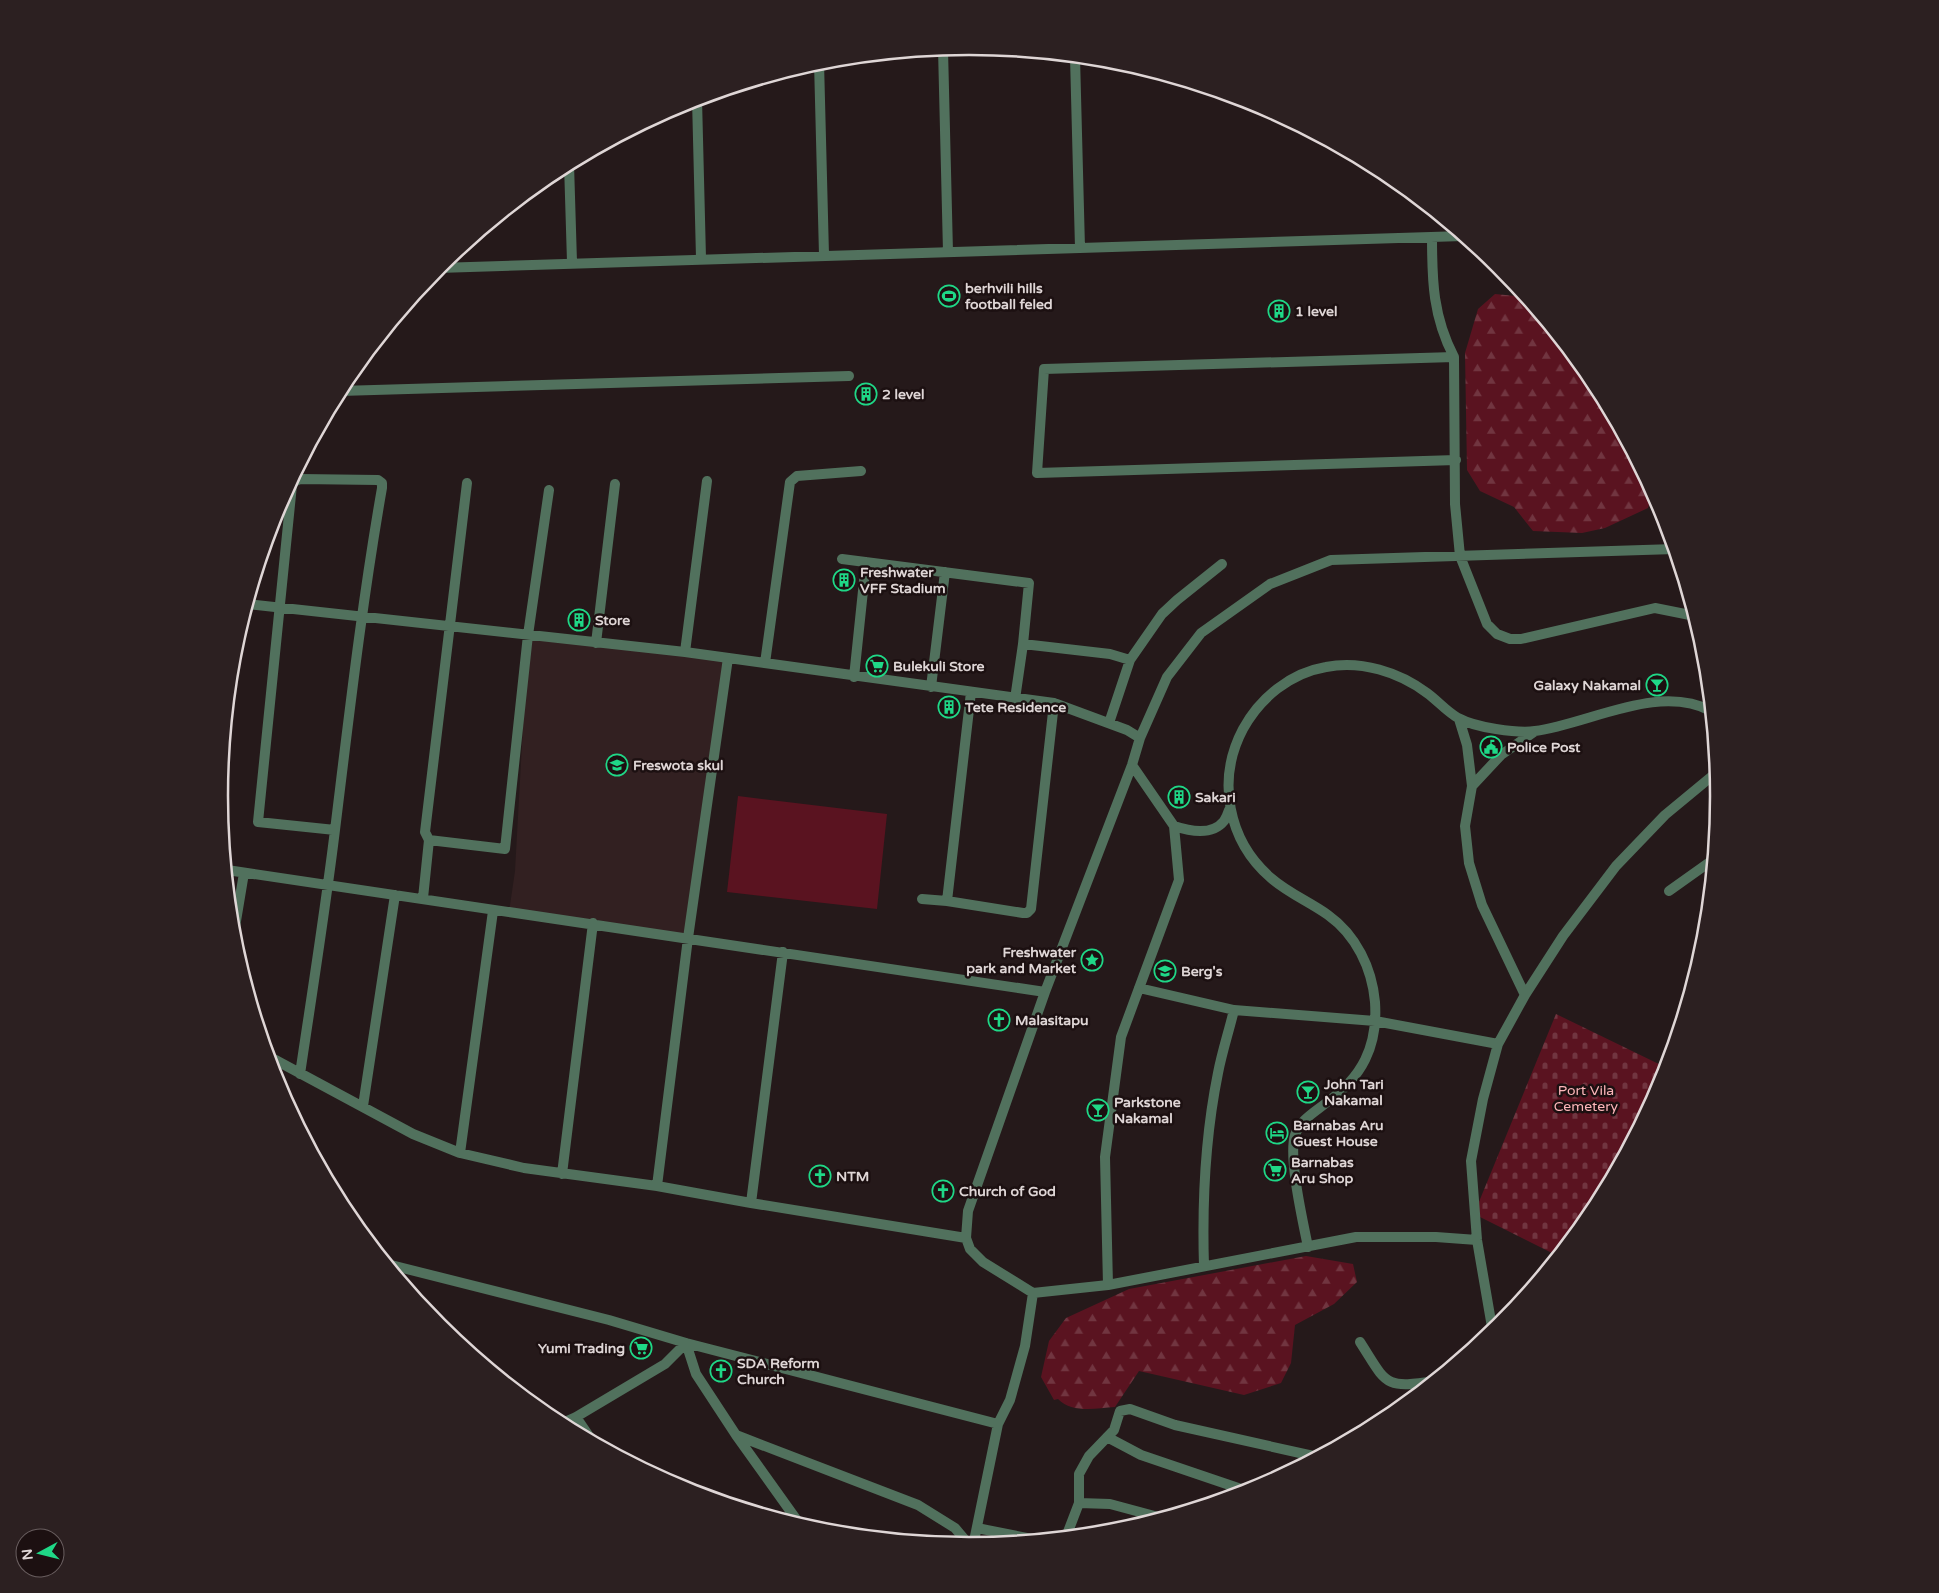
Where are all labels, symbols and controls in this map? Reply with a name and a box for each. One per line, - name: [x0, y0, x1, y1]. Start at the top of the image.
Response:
- place label: berhvili hills football feled: [964, 280, 1053, 313]
- sports icon: berhvili hills football feled: [937, 284, 961, 308]
- building icon: 1 level: [1267, 299, 1291, 323]
- place label: 1 level: [1295, 303, 1338, 320]
- building icon: 2 level: [854, 382, 878, 406]
- place label: 2 level: [882, 386, 925, 403]
- place label: Freshwater VFF Stadium: [860, 564, 946, 597]
- building icon: Freshwater VFF Stadium: [832, 568, 856, 592]
- building icon: Store: [567, 608, 591, 632]
- place label: Store: [595, 612, 630, 629]
- supermarket icon: Bulekuli Store: [865, 654, 889, 678]
- place label: Bulekuli Store: [893, 658, 985, 675]
- bar icon: Galaxy Nakamal: [1645, 673, 1669, 697]
- place label: Galaxy Nakamal: [1534, 677, 1641, 694]
- building icon: Tete Residence: [937, 695, 961, 719]
- place label: Tete Residence: [964, 699, 1066, 716]
- public building icon: Police Post: [1479, 735, 1503, 759]
- place label: Police Post: [1507, 739, 1581, 756]
- school or university icon: Freswota skul: [605, 753, 629, 777]
- place label: Freswota skul: [633, 757, 724, 774]
- building icon: Sakari: [1167, 785, 1191, 809]
- place label: Sakari: [1195, 789, 1236, 806]
- place label: Freshwater park and Market: [966, 944, 1077, 977]
- place icon: Freshwater park and Market: [1080, 948, 1104, 972]
- school or university icon: Berg's: [1153, 959, 1177, 983]
- place label: Berg's: [1181, 963, 1223, 980]
- church icon: Malasitapu: [987, 1008, 1011, 1032]
- place label: Malasitapu: [1015, 1012, 1089, 1029]
- place label: John Tari Nakamal: [1323, 1076, 1384, 1109]
- bar icon: John Tari Nakamal: [1296, 1080, 1320, 1104]
- park label: Port Vila Cemetery: [1554, 1082, 1619, 1115]
- place label: Parkstone Nakamal: [1114, 1094, 1181, 1127]
- bar icon: Parkstone Nakamal: [1086, 1098, 1110, 1122]
- place label: Barnabas Aru Guest House: [1293, 1117, 1384, 1150]
- hotel icon: Barnabas Aru Guest House: [1265, 1121, 1289, 1145]
- place label: Barnabas Aru Shop: [1291, 1154, 1354, 1187]
- supermarket icon: Barnabas Aru Shop: [1263, 1158, 1287, 1182]
- church icon: NTM: [808, 1164, 832, 1188]
- place label: NTM: [836, 1168, 869, 1185]
- church icon: Church of God: [931, 1179, 955, 1203]
- place label: Church of God: [959, 1183, 1056, 1200]
- supermarket icon: Yumi Trading: [629, 1336, 653, 1360]
- place label: Yumi Trading: [538, 1340, 625, 1357]
- place label: SDA Reform Church: [737, 1355, 820, 1388]
- church icon: SDA Reform Church: [709, 1359, 733, 1383]
- north arrow: [15, 1528, 65, 1578]
- text: N: [18, 1548, 37, 1561]

